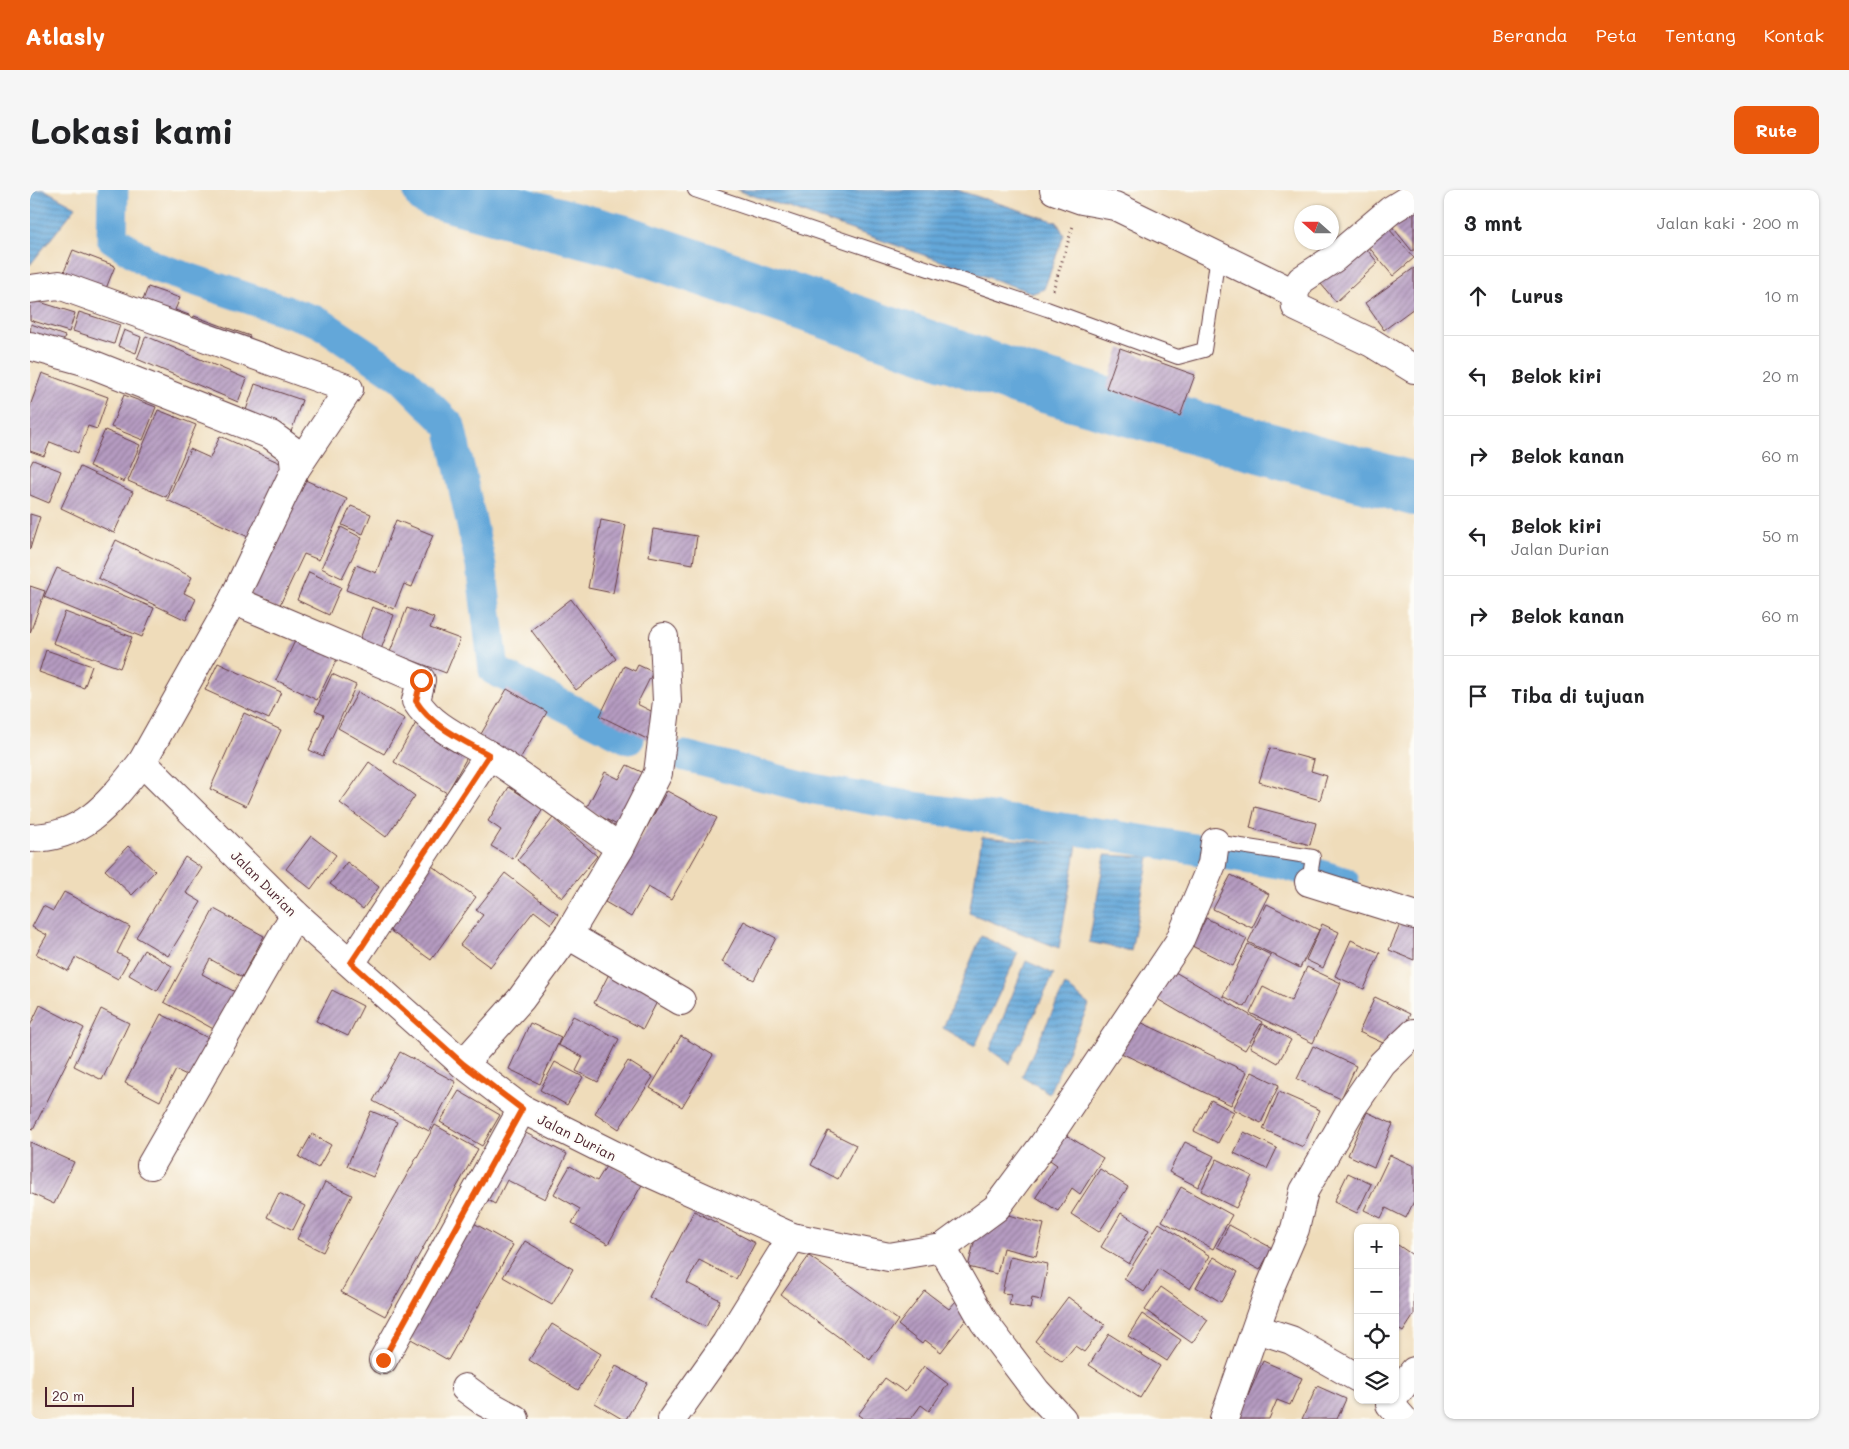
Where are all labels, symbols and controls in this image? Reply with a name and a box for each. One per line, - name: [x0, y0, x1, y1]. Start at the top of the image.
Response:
- text: Atlasly: [25, 20, 105, 51]
- text: Beranda: [1493, 23, 1568, 47]
- text: Peta: [1596, 23, 1637, 47]
- text: Tentang: [1665, 23, 1736, 47]
- text: Kontak: [1764, 23, 1824, 47]
- button: Rute: [1734, 106, 1819, 154]
- text: Lokasi kami: [30, 107, 234, 153]
- north arrow: [1294, 205, 1339, 250]
- text: 3 mnt: [1464, 209, 1522, 236]
- text: Jalan kaki · 200 m: [1657, 212, 1799, 233]
- icon: ahead: [1464, 282, 1492, 310]
- text: Lurus: [1511, 283, 1563, 308]
- text: 10 m: [1764, 285, 1799, 306]
- icon: left: [1464, 362, 1492, 390]
- text: Belok kiri: [1511, 363, 1602, 388]
- text: 20 m: [1762, 365, 1799, 386]
- icon: right: [1464, 442, 1492, 470]
- text: Belok kanan: [1511, 443, 1624, 468]
- text: 60 m: [1762, 445, 1799, 466]
- text: Belok kiri: [1511, 513, 1602, 538]
- icon: left: [1464, 522, 1492, 550]
- text: 50 m: [1762, 525, 1799, 546]
- text: Jalan Durian: [1511, 538, 1609, 559]
- icon: right: [1464, 602, 1492, 630]
- text: Belok kanan: [1511, 603, 1624, 628]
- text: 60 m: [1762, 605, 1799, 626]
- route start: [410, 669, 433, 692]
- icon: arrive: [1464, 682, 1492, 710]
- text: Tiba di tujuan: [1511, 683, 1644, 708]
- street label: Jalan Durian: [227, 846, 301, 920]
- street label: Jalan Durian: [534, 1109, 620, 1165]
- map controls: [1354, 1224, 1399, 1404]
- button: +: [1354, 1224, 1399, 1269]
- button: −: [1354, 1269, 1399, 1314]
- button: locate: [1354, 1314, 1399, 1359]
- route end: [372, 1349, 395, 1372]
- button: layers: [1354, 1359, 1399, 1404]
- scale bar: [45, 1384, 134, 1407]
- text: 20 m: [52, 1386, 84, 1405]

